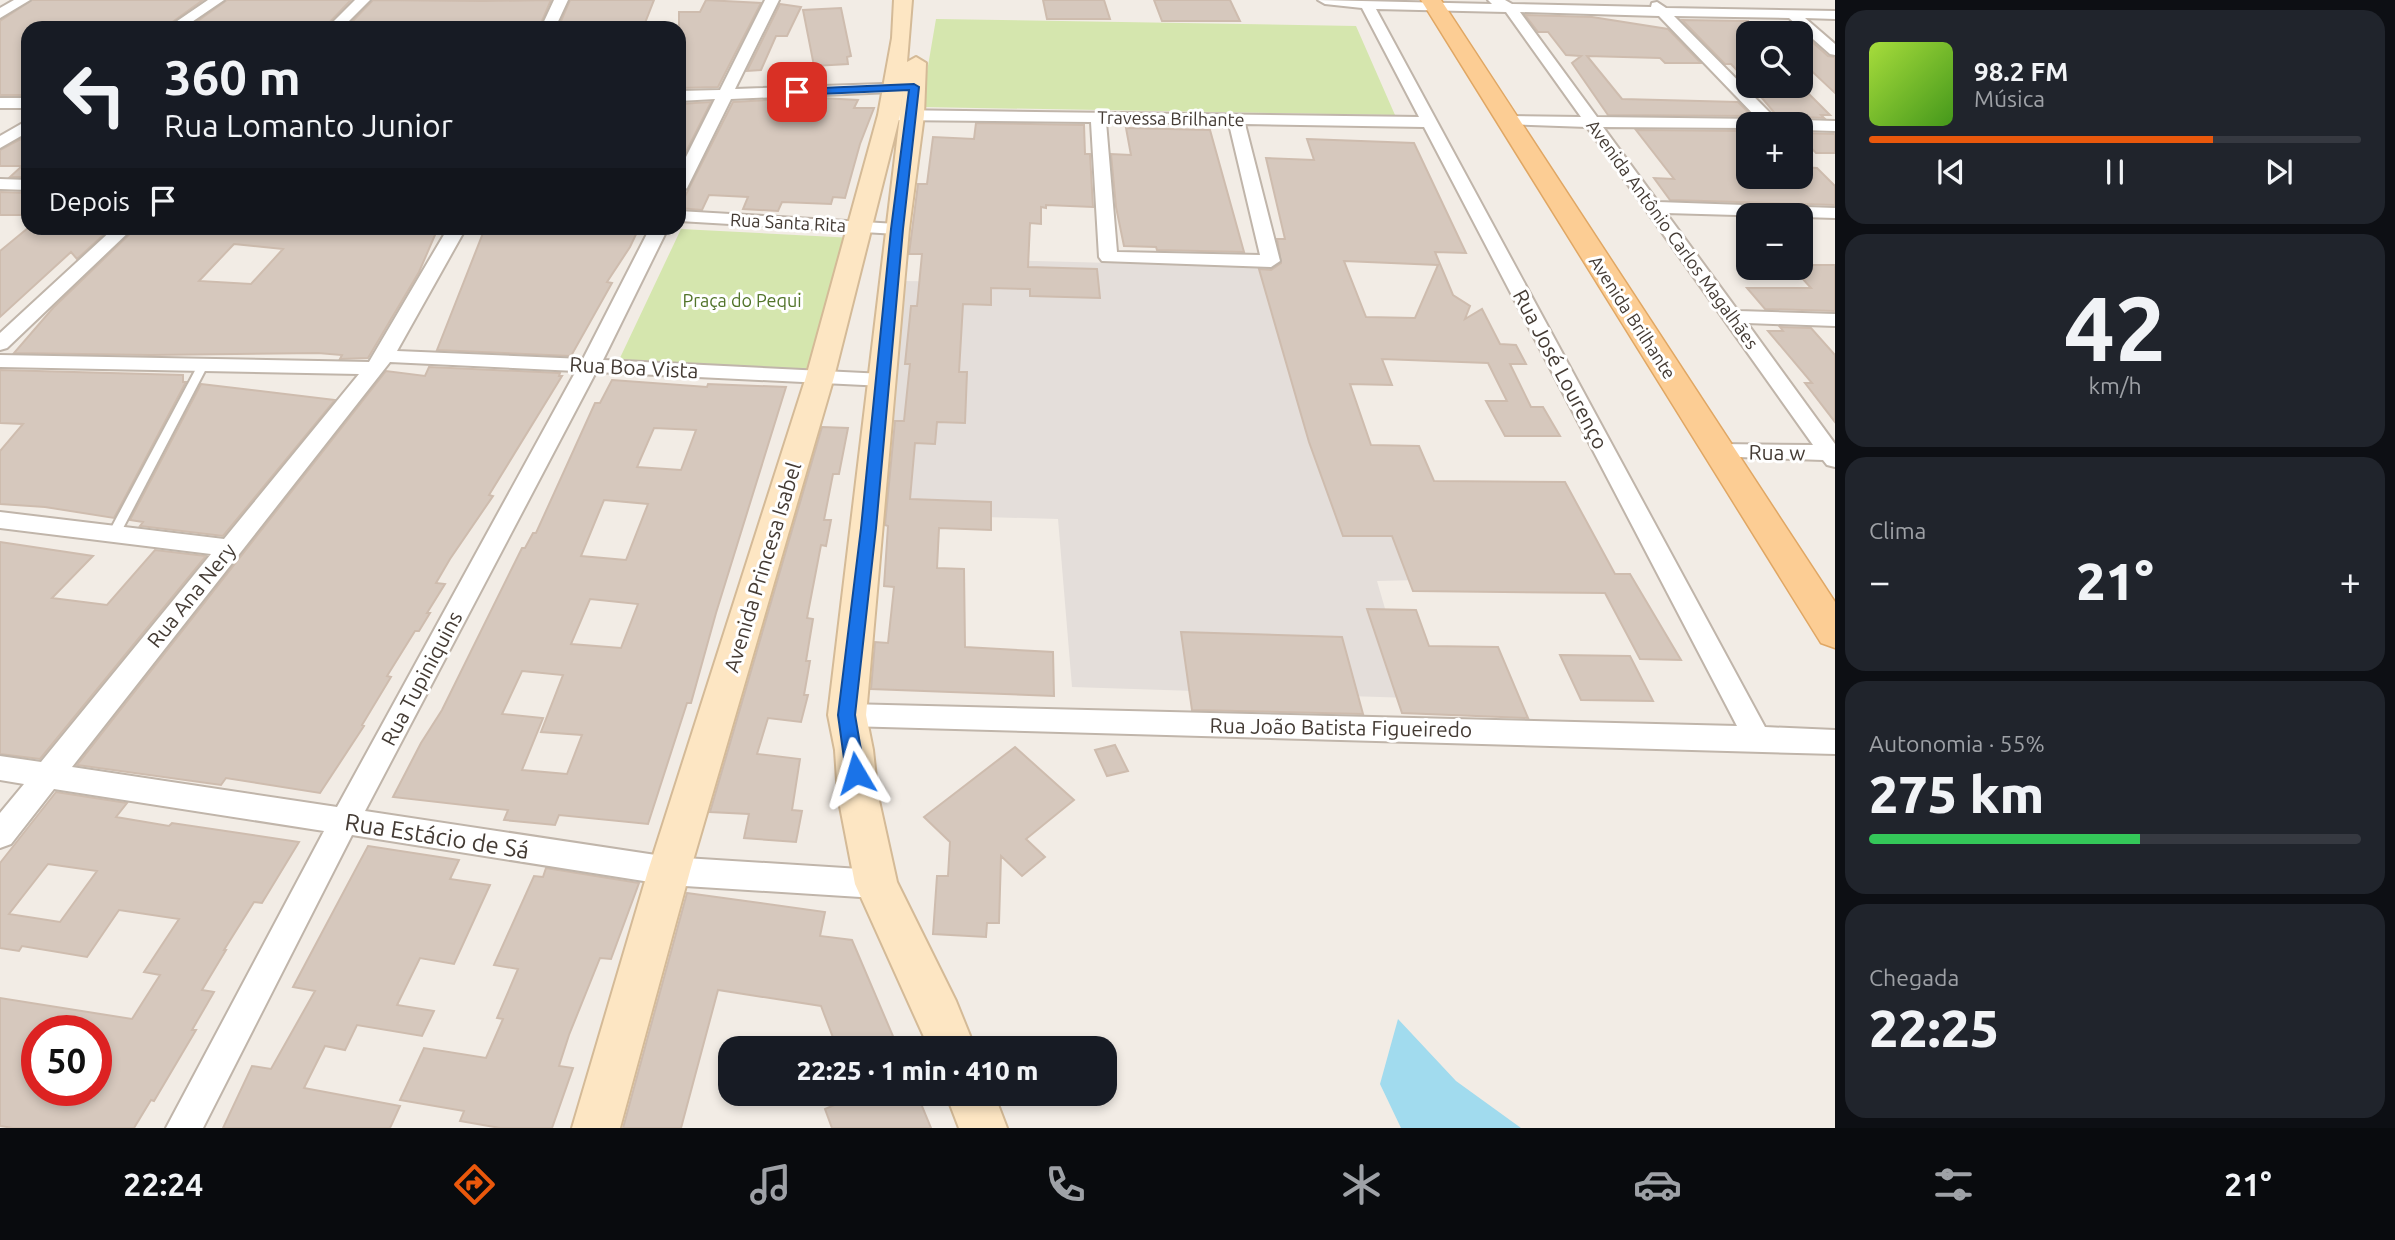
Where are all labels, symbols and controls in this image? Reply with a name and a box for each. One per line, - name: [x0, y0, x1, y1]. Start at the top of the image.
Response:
- map controls: [1736, 21, 1813, 280]
- button: search: [1736, 21, 1813, 98]
- icon: left: [49, 49, 140, 140]
- text: 360 m: [164, 49, 301, 104]
- text: 98.2 FM: [1974, 57, 2068, 86]
- pin: [767, 62, 827, 122]
- icon: arrive: [778, 73, 816, 111]
- text: Música: [1974, 86, 2045, 111]
- text: Rua Lomanto Junior: [164, 107, 453, 143]
- street label: Travessa Brilhante: [1097, 107, 1245, 129]
- button: +: [1736, 112, 1813, 189]
- street label: Avenida Antônio Carlos Magalhães: [1583, 116, 1763, 353]
- icon: previous: [1932, 153, 1970, 191]
- icon: pause: [2096, 153, 2134, 191]
- icon: next: [2260, 153, 2298, 191]
- icon: arrive: [144, 182, 182, 220]
- text: Depois: [49, 187, 130, 216]
- button: −: [1736, 203, 1813, 280]
- street label: Rua Santa Rita: [729, 209, 847, 235]
- street label: Avenida Brilhante: [1586, 252, 1680, 382]
- text: 42: [2064, 276, 2166, 378]
- street label: Rua José Lourenço: [1509, 285, 1613, 453]
- park label: Praça do Pequi: [682, 290, 802, 310]
- street label: Rua Boa Vista: [569, 352, 699, 382]
- text: km/h: [2088, 373, 2142, 398]
- street label: Rua w: [1748, 440, 1806, 464]
- street label: Avenida Princesa Isabel: [719, 459, 805, 675]
- text: Clima: [1869, 518, 1926, 543]
- street label: Rua Ana Nery: [142, 538, 240, 652]
- text: 21°: [2076, 552, 2154, 610]
- text: −: [1869, 560, 1890, 602]
- text: +: [2340, 560, 2361, 602]
- street label: Rua Tupiniquins: [375, 607, 467, 749]
- street label: Rua João Batista Figueiredo: [1210, 713, 1472, 741]
- text: Autonomia · 55%: [1869, 731, 2045, 756]
- position arrow: [819, 736, 893, 810]
- text: 275 km: [1869, 765, 2044, 823]
- street label: Rua Estácio de Sá: [343, 808, 531, 864]
- text: Chegada: [1869, 965, 1959, 990]
- text: 22:25: [1869, 999, 1999, 1057]
- speed limit sign: 50: [21, 1015, 112, 1106]
- text: 22:25 · 1 min · 410 m: [797, 1056, 1038, 1085]
- icon: directions: [450, 1160, 499, 1209]
- icon: music: [746, 1160, 795, 1209]
- icon: phone: [1041, 1160, 1090, 1209]
- icon: climate: [1337, 1160, 1386, 1209]
- icon: car: [1633, 1160, 1682, 1209]
- icon: filters: [1929, 1160, 1978, 1209]
- text: 22:24: [123, 1166, 203, 1202]
- text: 21°: [2224, 1166, 2272, 1202]

